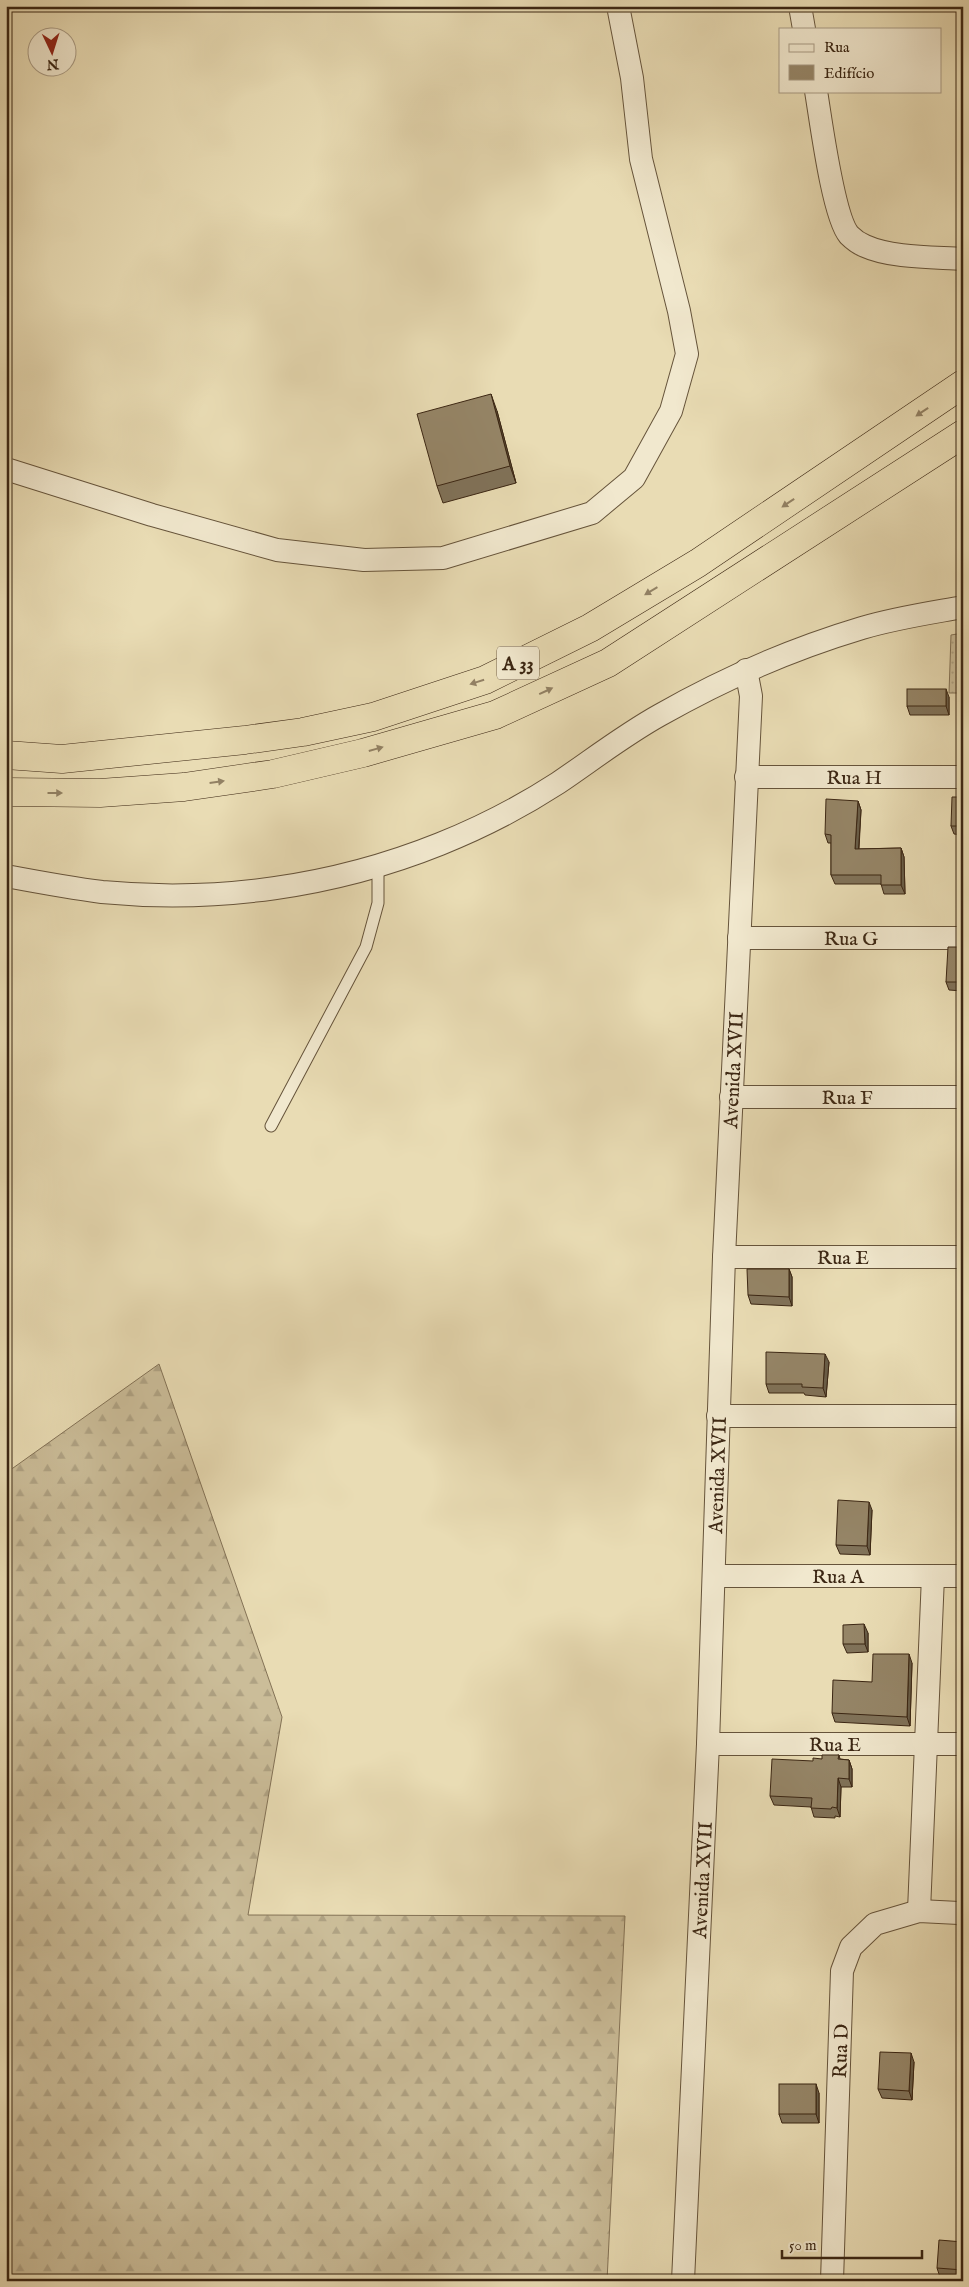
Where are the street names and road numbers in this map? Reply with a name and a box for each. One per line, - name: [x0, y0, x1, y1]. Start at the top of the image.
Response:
- road number: A 33: [497, 646, 539, 680]
- street label: Rua H: [826, 766, 882, 791]
- street label: Rua G: [824, 927, 878, 952]
- street label: Avenida XVII: [719, 1011, 750, 1130]
- street label: Rua F: [821, 1086, 873, 1111]
- street label: Rua E: [817, 1246, 869, 1271]
- street label: Avenida XVII: [704, 1416, 733, 1535]
- street label: Rua A: [812, 1565, 864, 1590]
- street label: Rua E: [809, 1733, 861, 1758]
- street label: Avenida XVII: [688, 1821, 719, 1940]
- street label: Rua D: [828, 2023, 855, 2079]

